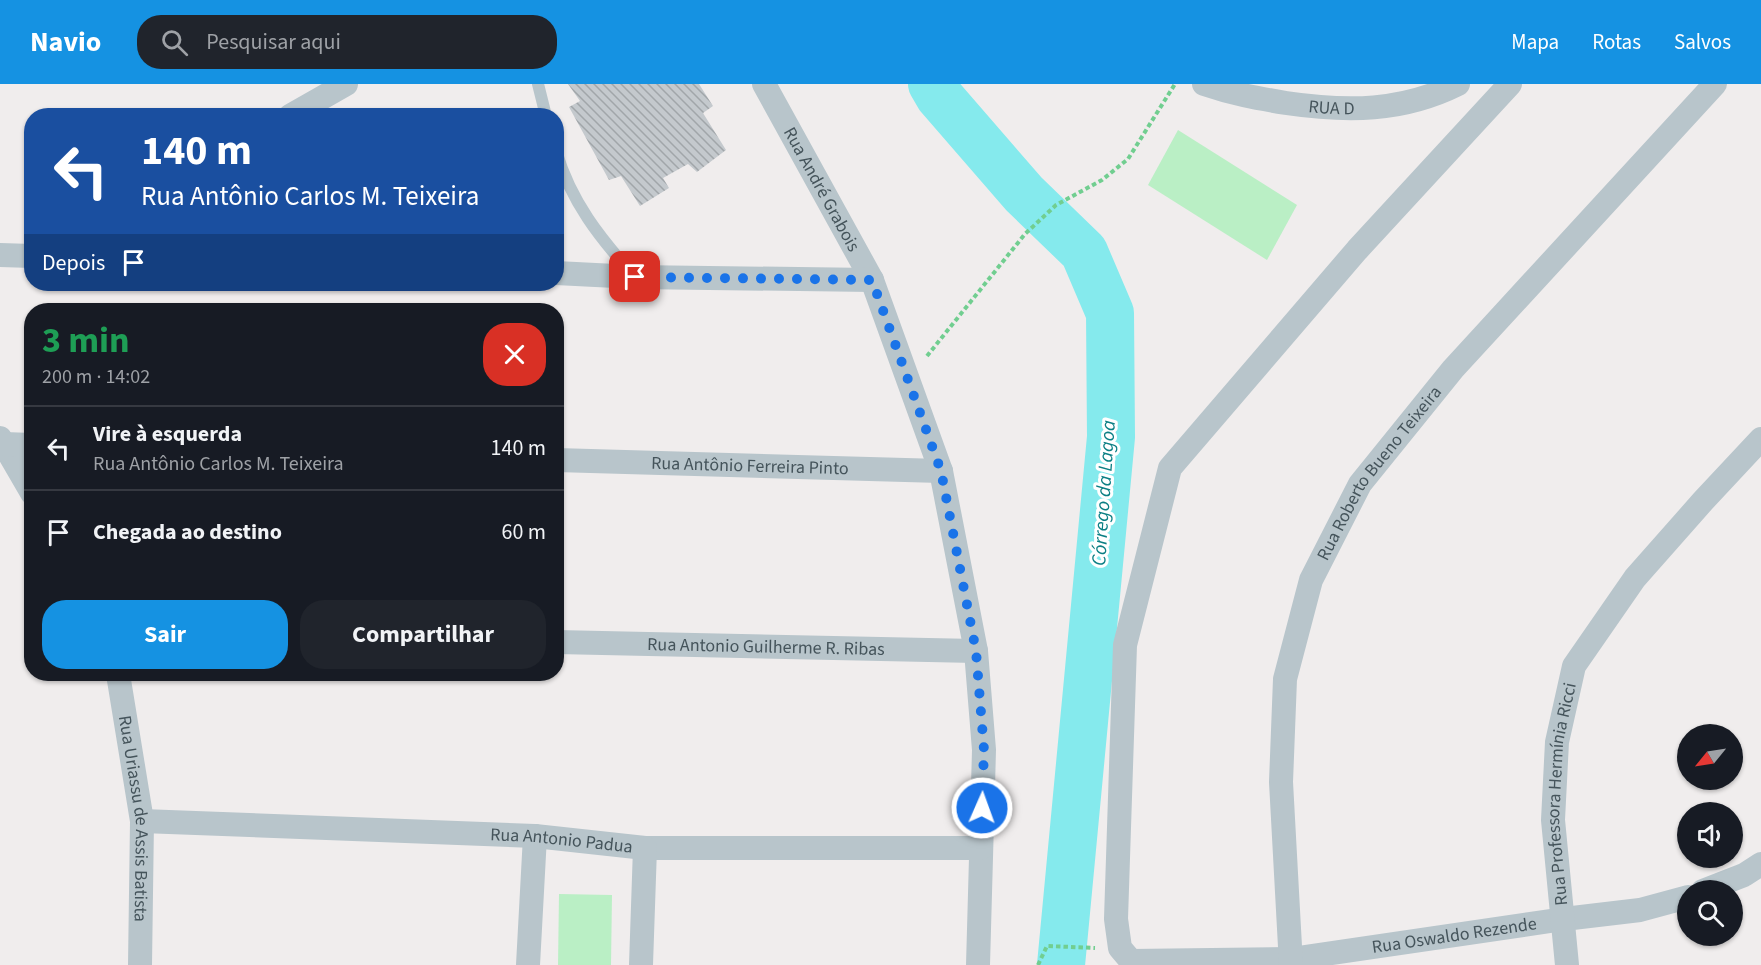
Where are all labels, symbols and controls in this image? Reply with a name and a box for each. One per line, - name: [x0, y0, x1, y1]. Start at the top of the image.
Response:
- search box: [137, 15, 557, 69]
- text: Navio: [30, 22, 101, 62]
- icon: search: [158, 26, 191, 59]
- text: Pesquisar aqui: [206, 26, 341, 58]
- text: Mapa: [1511, 27, 1559, 57]
- text: Rotas: [1592, 27, 1641, 57]
- text: Salvos: [1674, 27, 1731, 57]
- street label: RUA D: [1307, 93, 1355, 121]
- text: 140 m: [141, 121, 252, 181]
- street label: Rua André Grabois: [777, 122, 866, 256]
- icon: left: [42, 132, 120, 210]
- text: Rua Antônio Carlos M. Teixeira: [141, 177, 479, 216]
- icon: arrive: [117, 246, 150, 279]
- text: Depois: [42, 247, 105, 279]
- pin: [609, 251, 660, 302]
- icon: arrive: [618, 260, 651, 293]
- text: 3 min: [42, 315, 130, 366]
- button: close: [483, 323, 546, 386]
- text: 200 m · 14:02: [42, 363, 150, 391]
- street label: Rua Roberto Bueno Teixeira: [1311, 380, 1447, 565]
- text: Vire à esquerda: [93, 418, 242, 450]
- water label: Córrego da Lagoa: [1085, 419, 1123, 567]
- icon: left: [42, 432, 75, 465]
- text: 140 m: [491, 432, 546, 464]
- text: Rua Antônio Carlos M. Teixeira: [93, 450, 344, 478]
- street label: Rua Antônio Ferreira Pinto: [651, 450, 849, 481]
- icon: arrive: [42, 516, 75, 549]
- text: Chegada ao destino: [93, 516, 282, 548]
- text: 60 m: [501, 516, 546, 548]
- button: Sair: [42, 600, 288, 669]
- button: Compartilhar: [300, 600, 546, 669]
- street label: Rua Antonio Guilherme R. Ribas: [647, 631, 885, 662]
- street label: Rua Professora Hermínia Ricci: [1540, 680, 1582, 907]
- street label: Rua Uriassu de Assis Batista: [112, 713, 155, 922]
- north arrow: [1677, 724, 1743, 790]
- map controls: [1677, 724, 1743, 946]
- position arrow: [950, 776, 1014, 840]
- button: sound: [1677, 802, 1743, 868]
- street label: Rua Antonio Padua: [490, 822, 634, 859]
- button: search: [1677, 880, 1743, 946]
- street label: Rua Oswaldo Rezende: [1370, 911, 1538, 960]

